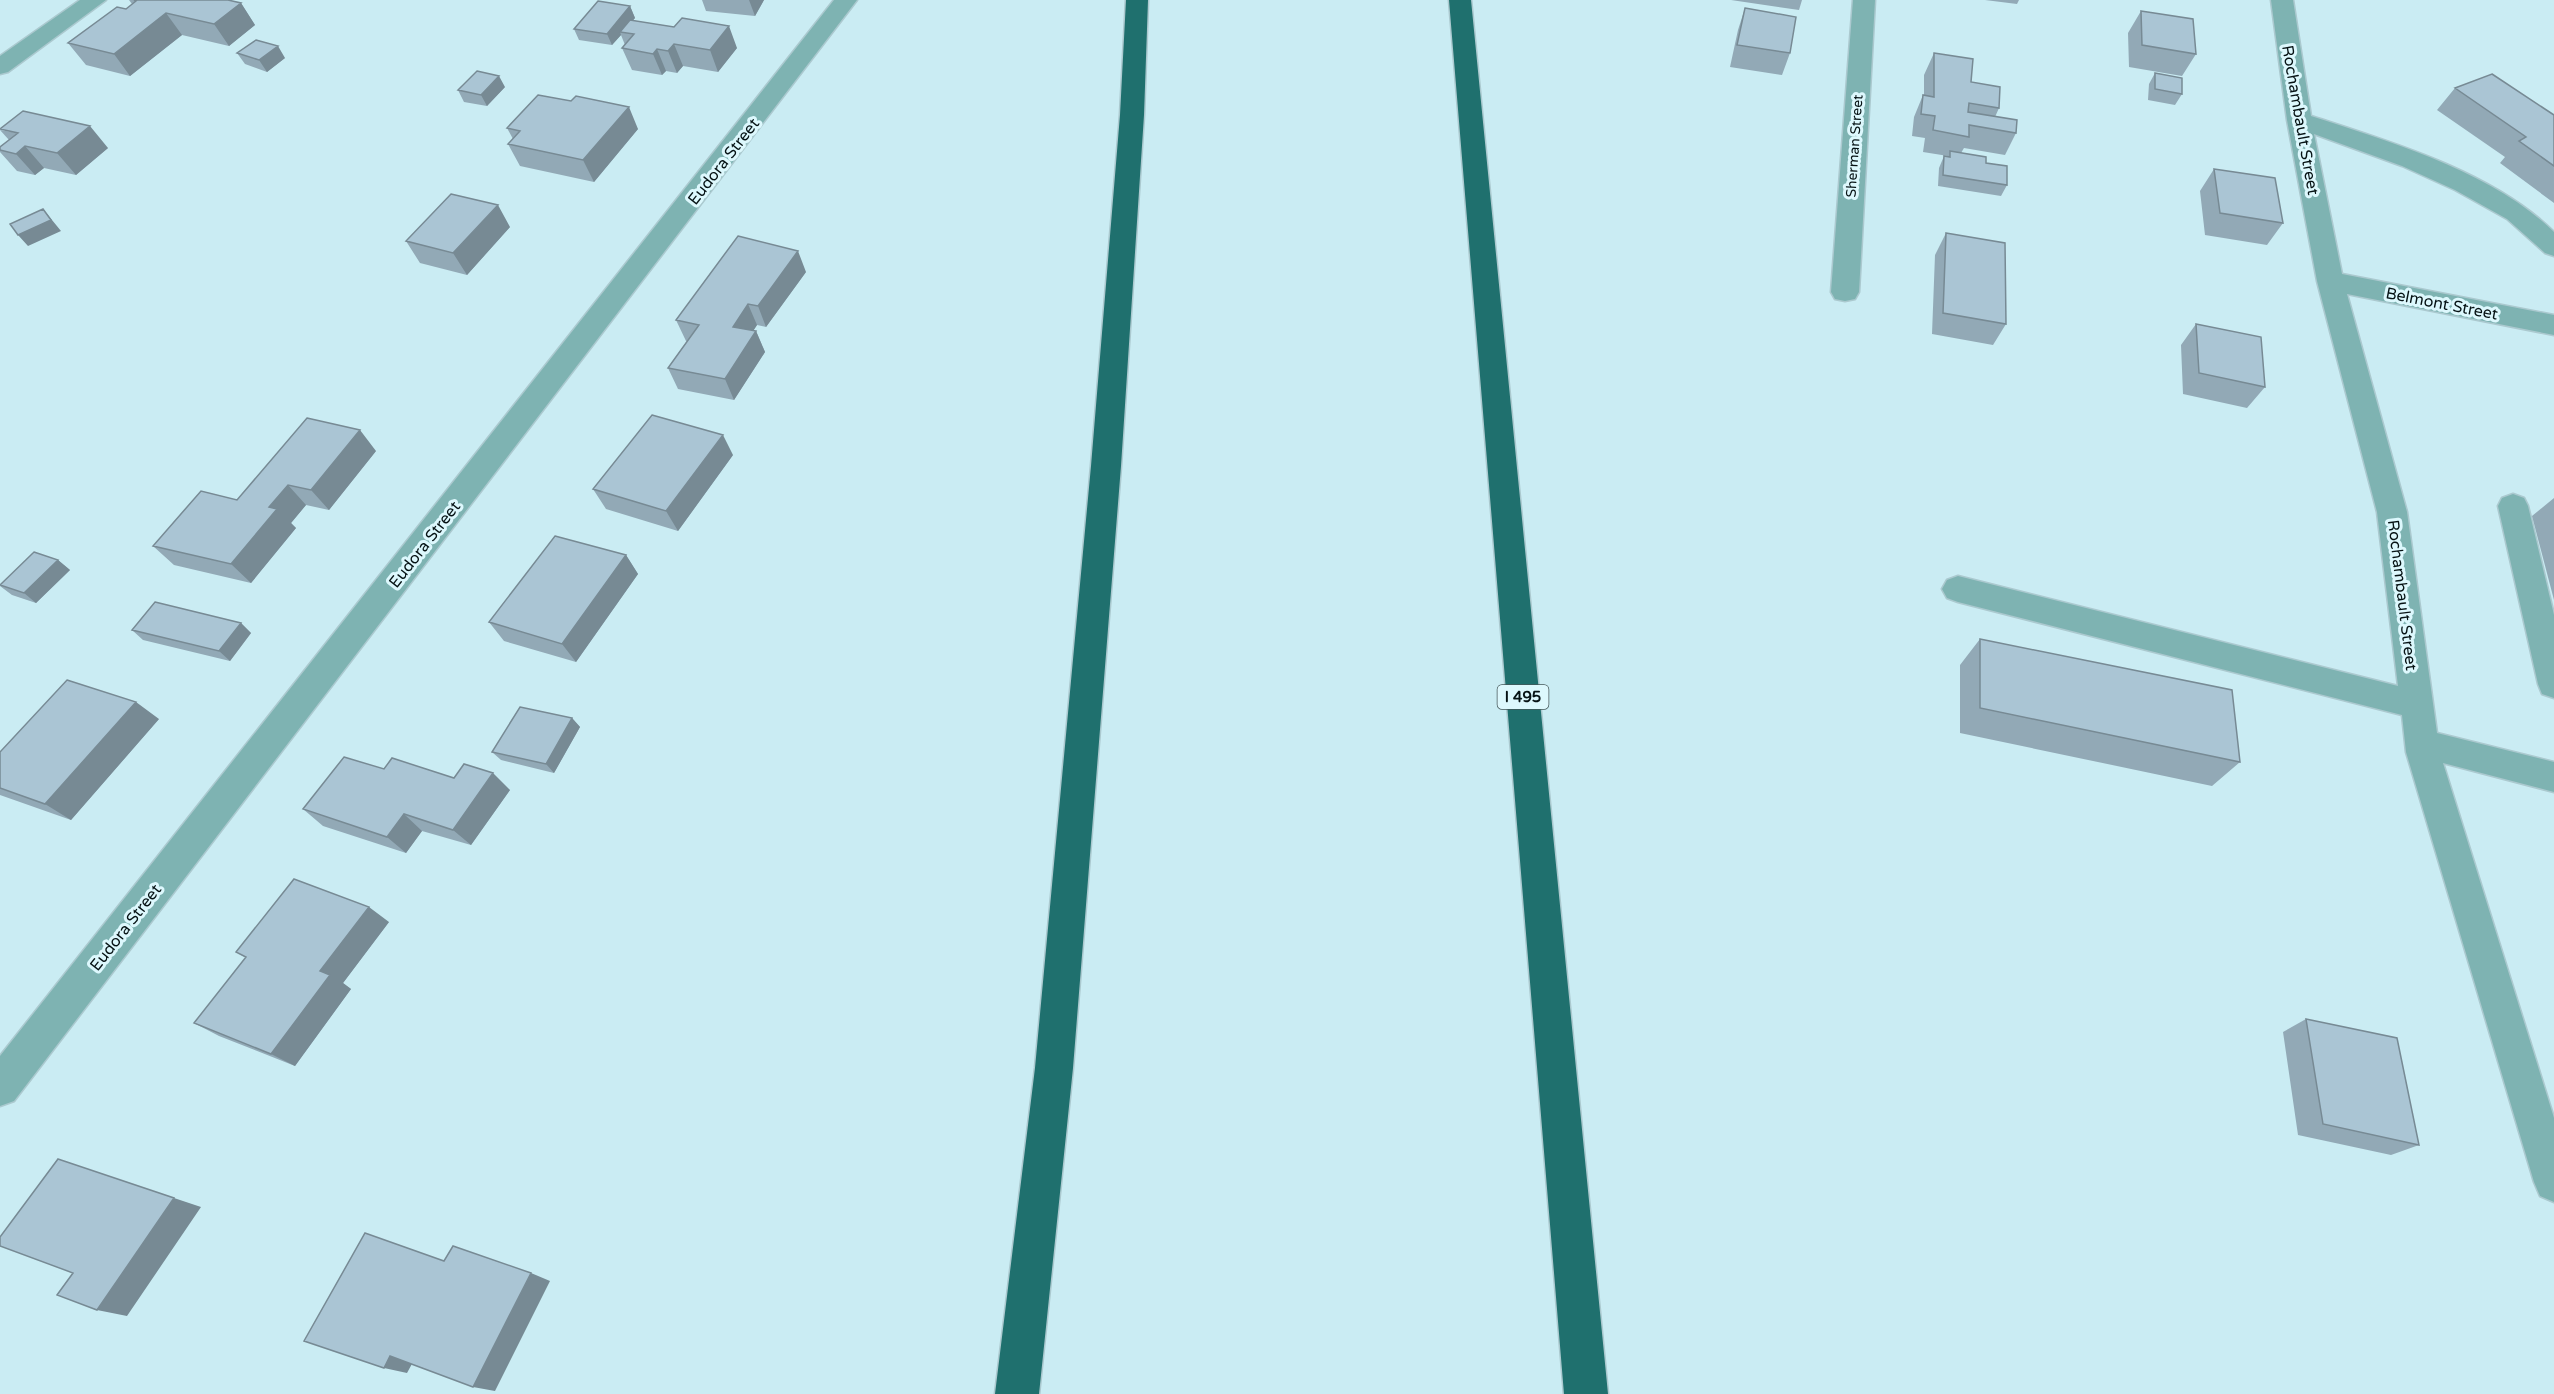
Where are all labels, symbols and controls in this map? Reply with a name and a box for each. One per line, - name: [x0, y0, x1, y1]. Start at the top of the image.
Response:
- street label: Rochambault Street: [2277, 44, 2323, 197]
- street label: Sherman Street: [1842, 93, 1867, 198]
- street label: Eudora Street: [684, 114, 764, 209]
- street label: Belmont Street: [2384, 283, 2500, 325]
- street label: Eudora Street: [385, 497, 465, 592]
- street label: Rochambault Street: [2383, 519, 2421, 672]
- road number: I 495: [1498, 685, 1549, 709]
- street label: Eudora Street: [86, 880, 166, 975]

